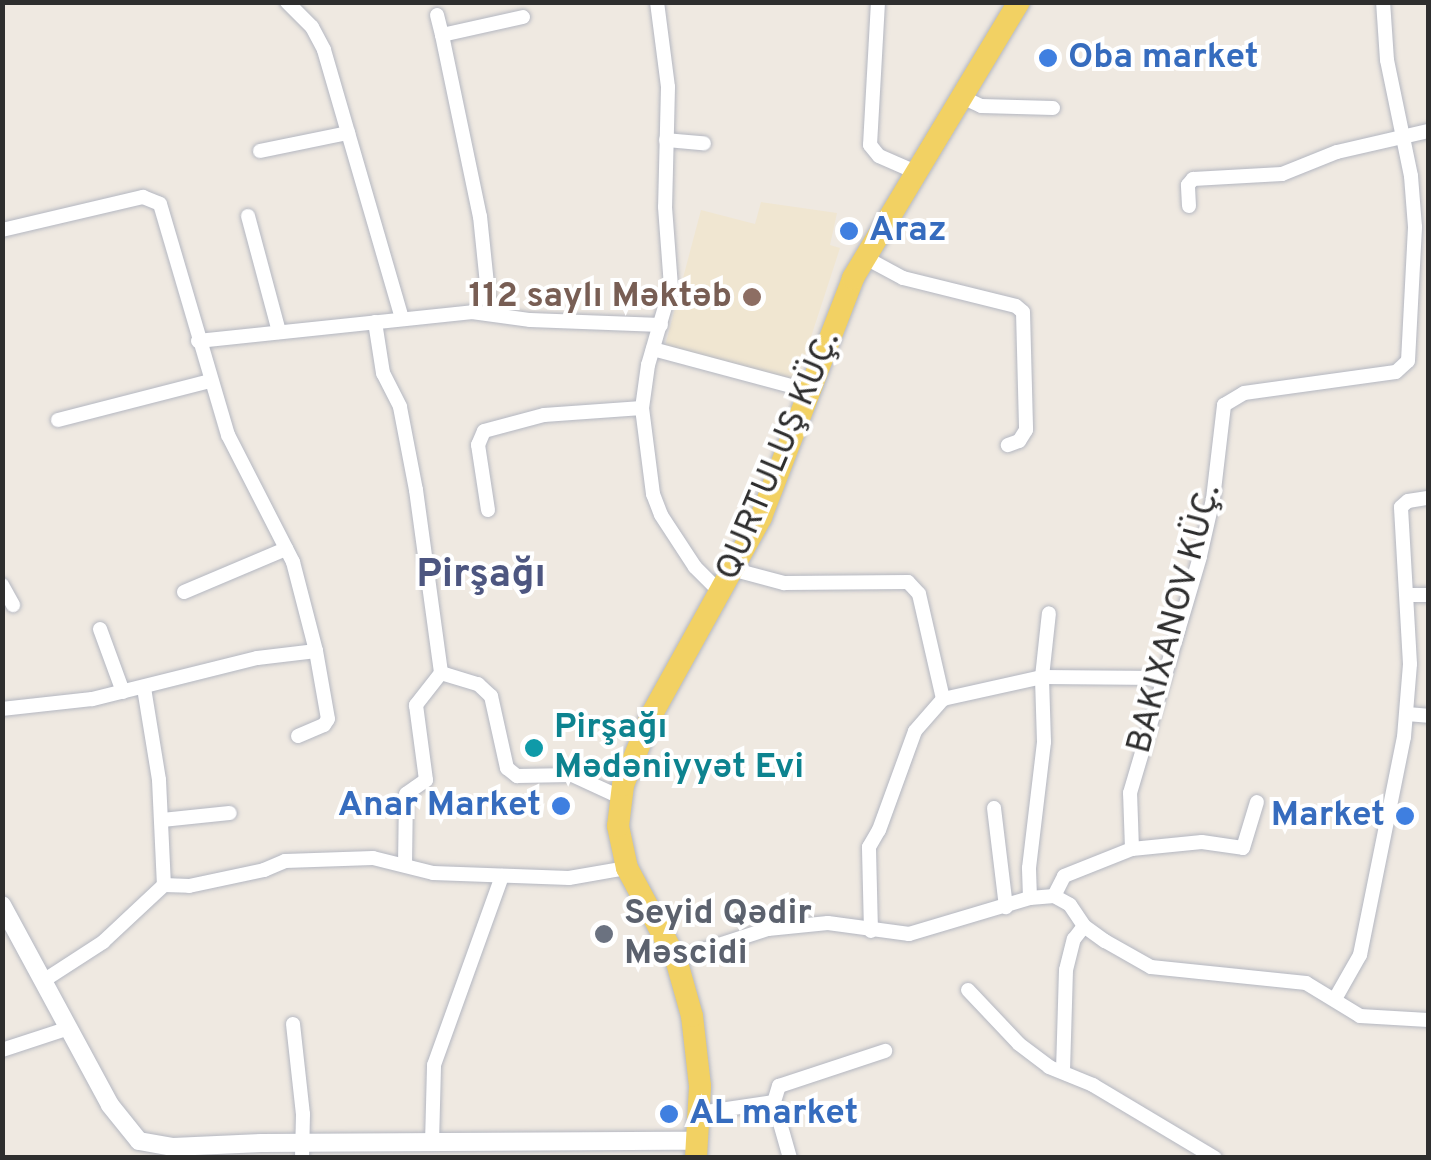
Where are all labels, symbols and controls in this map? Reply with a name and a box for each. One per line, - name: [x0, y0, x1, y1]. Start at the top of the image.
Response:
- place label: Oba market: [1068, 37, 1258, 79]
- marker: Oba market: [1037, 47, 1059, 69]
- place label: Araz: [869, 210, 947, 252]
- marker: Araz: [838, 220, 860, 242]
- place label: 112 saylı Məktəb: [468, 276, 732, 318]
- marker: 112 saylı Məktəb: [741, 286, 763, 308]
- street label: QURTULUŞ KÜÇ.: [708, 325, 850, 587]
- street label: BAKIXANOV KÜÇ.: [1119, 479, 1231, 759]
- district label: Pirşağı: [416, 552, 546, 600]
- place label: Pirşağı Mədəniyyət Evi: [554, 707, 804, 789]
- marker: Pirşağı Mədəniyyət Evi: [523, 737, 545, 759]
- place label: Anar Market: [338, 785, 541, 827]
- marker: Anar Market: [550, 795, 572, 817]
- place label: Market: [1271, 795, 1385, 837]
- marker: Market: [1394, 805, 1416, 827]
- place label: Seyid Qədir Məscidi: [624, 893, 812, 975]
- marker: Seyid Qədir Məscidi: [593, 923, 615, 945]
- place label: AL market: [689, 1093, 859, 1135]
- marker: AL market: [658, 1103, 680, 1125]

